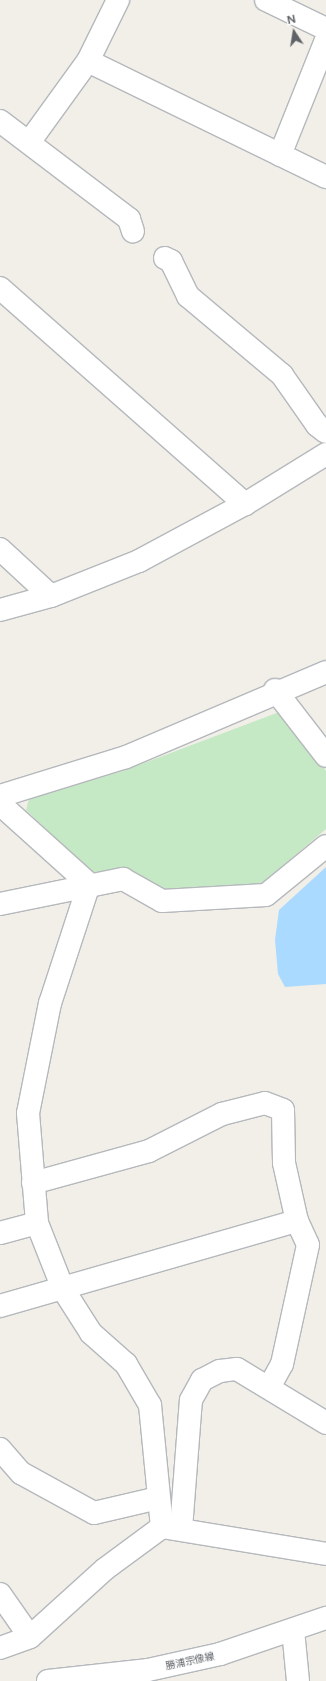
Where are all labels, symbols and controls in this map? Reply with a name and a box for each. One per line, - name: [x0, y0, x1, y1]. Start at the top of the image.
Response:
- north arrow: [274, 12, 314, 52]
- text: N: [286, 13, 297, 27]
- street label: 勝浦宗像線: [164, 1650, 216, 1672]

